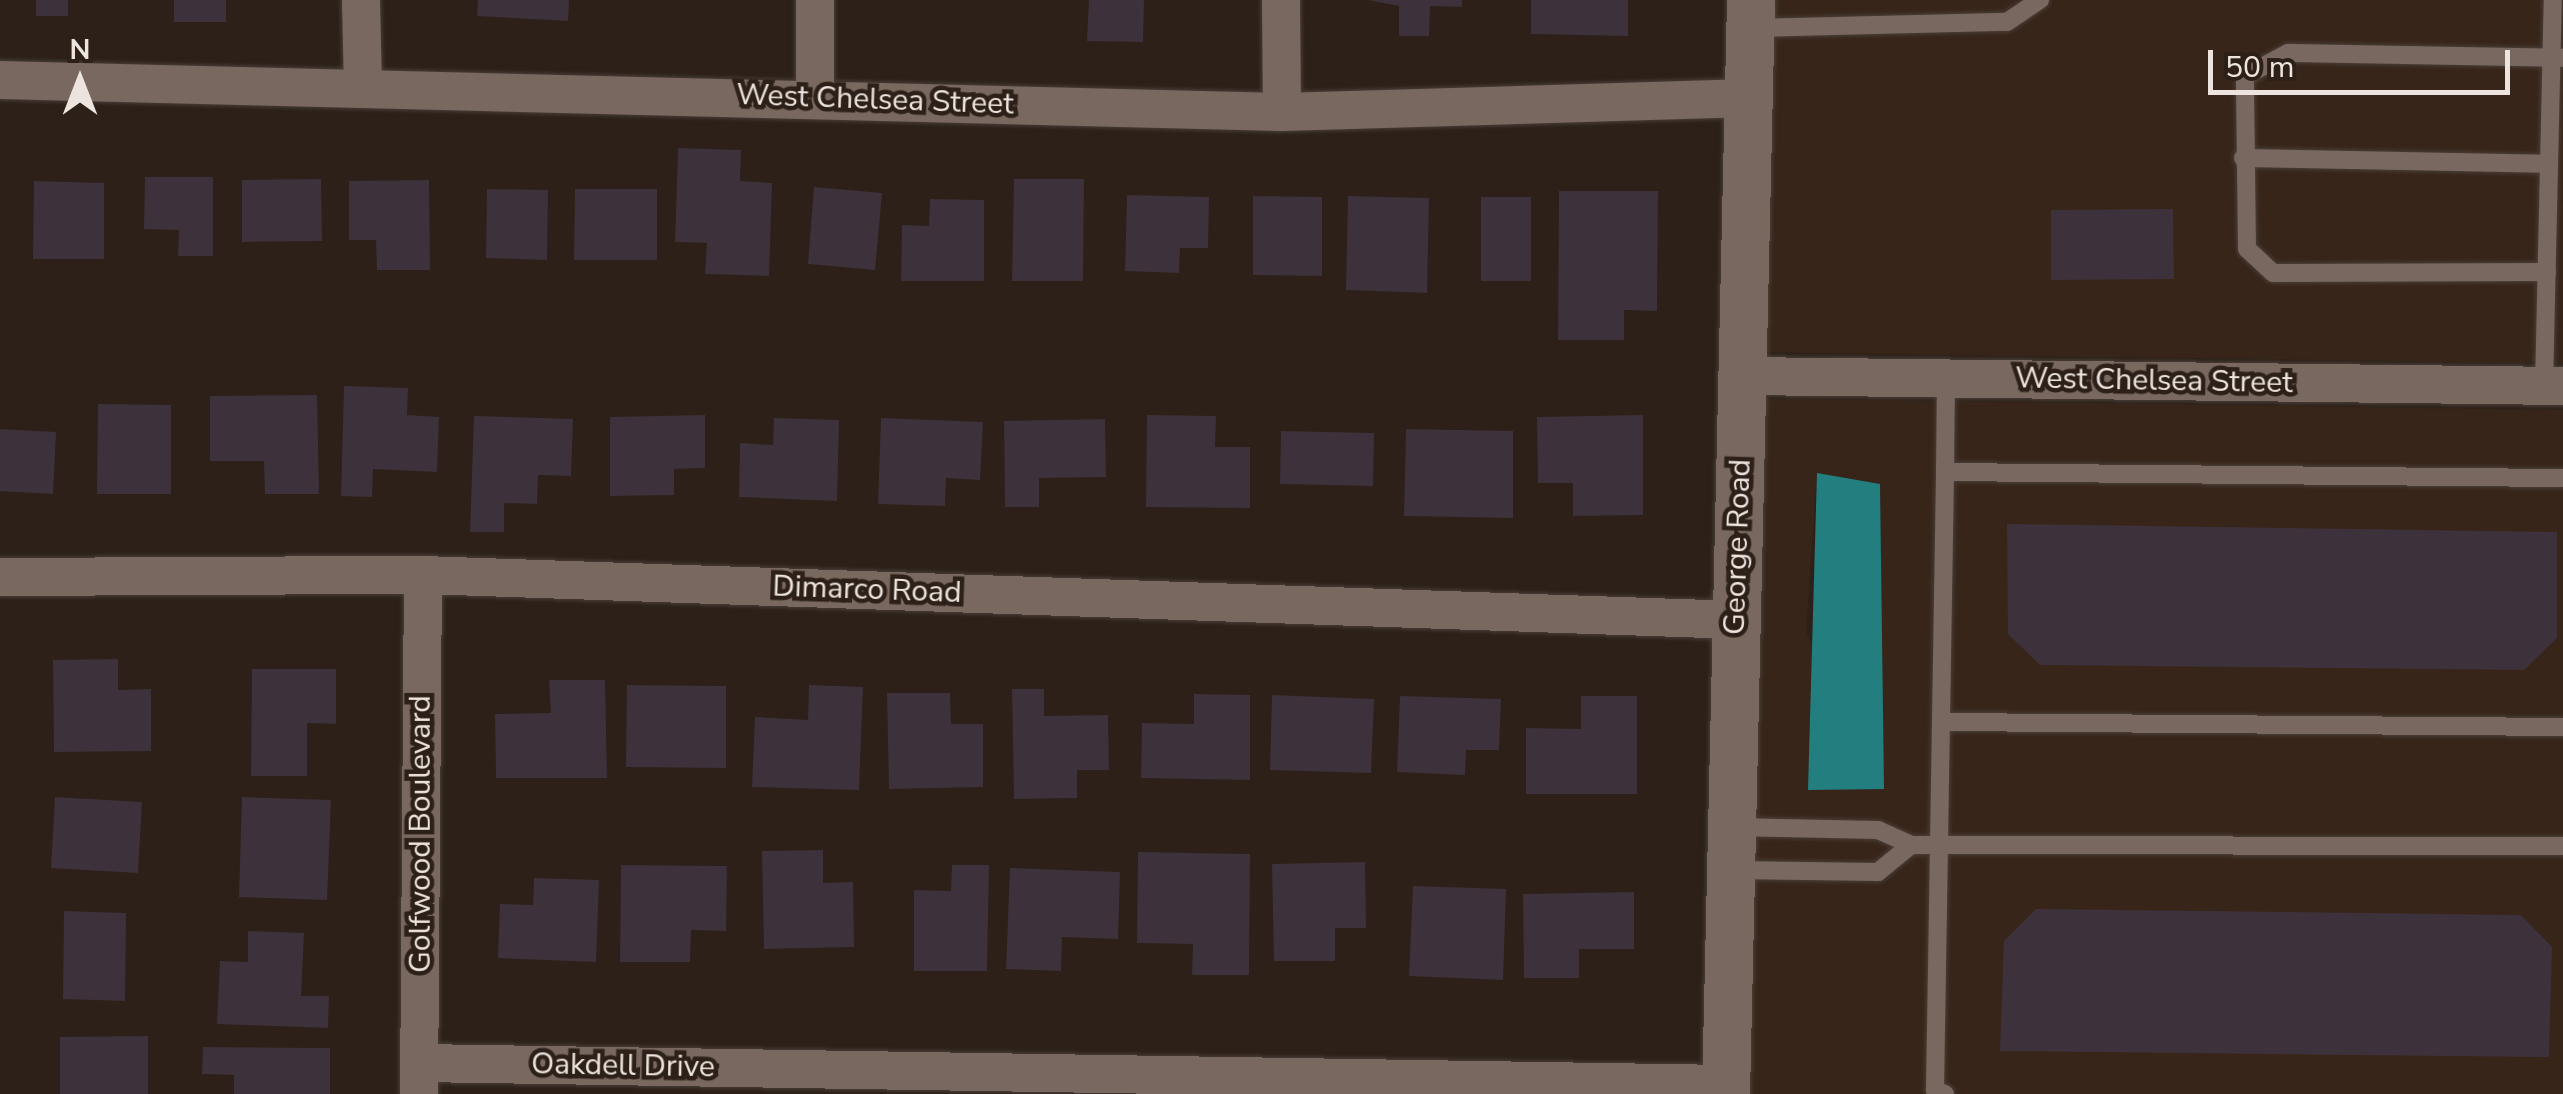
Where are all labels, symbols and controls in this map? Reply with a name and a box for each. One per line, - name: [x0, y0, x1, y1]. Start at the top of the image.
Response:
- north arrow: [30, 30, 130, 130]
- scale bar: [2213, 30, 2516, 92]
- text: N: [70, 31, 90, 69]
- text: 50 m: [2225, 47, 2294, 88]
- street label: West Chelsea Street: [736, 77, 1014, 123]
- street label: West Chelsea Street: [2015, 361, 2293, 401]
- street label: George Road: [1717, 458, 1759, 636]
- street label: Dimarco Road: [772, 569, 962, 611]
- street label: Golfwood Boulevard: [403, 695, 439, 973]
- street label: Oakdell Drive: [531, 1046, 715, 1086]

